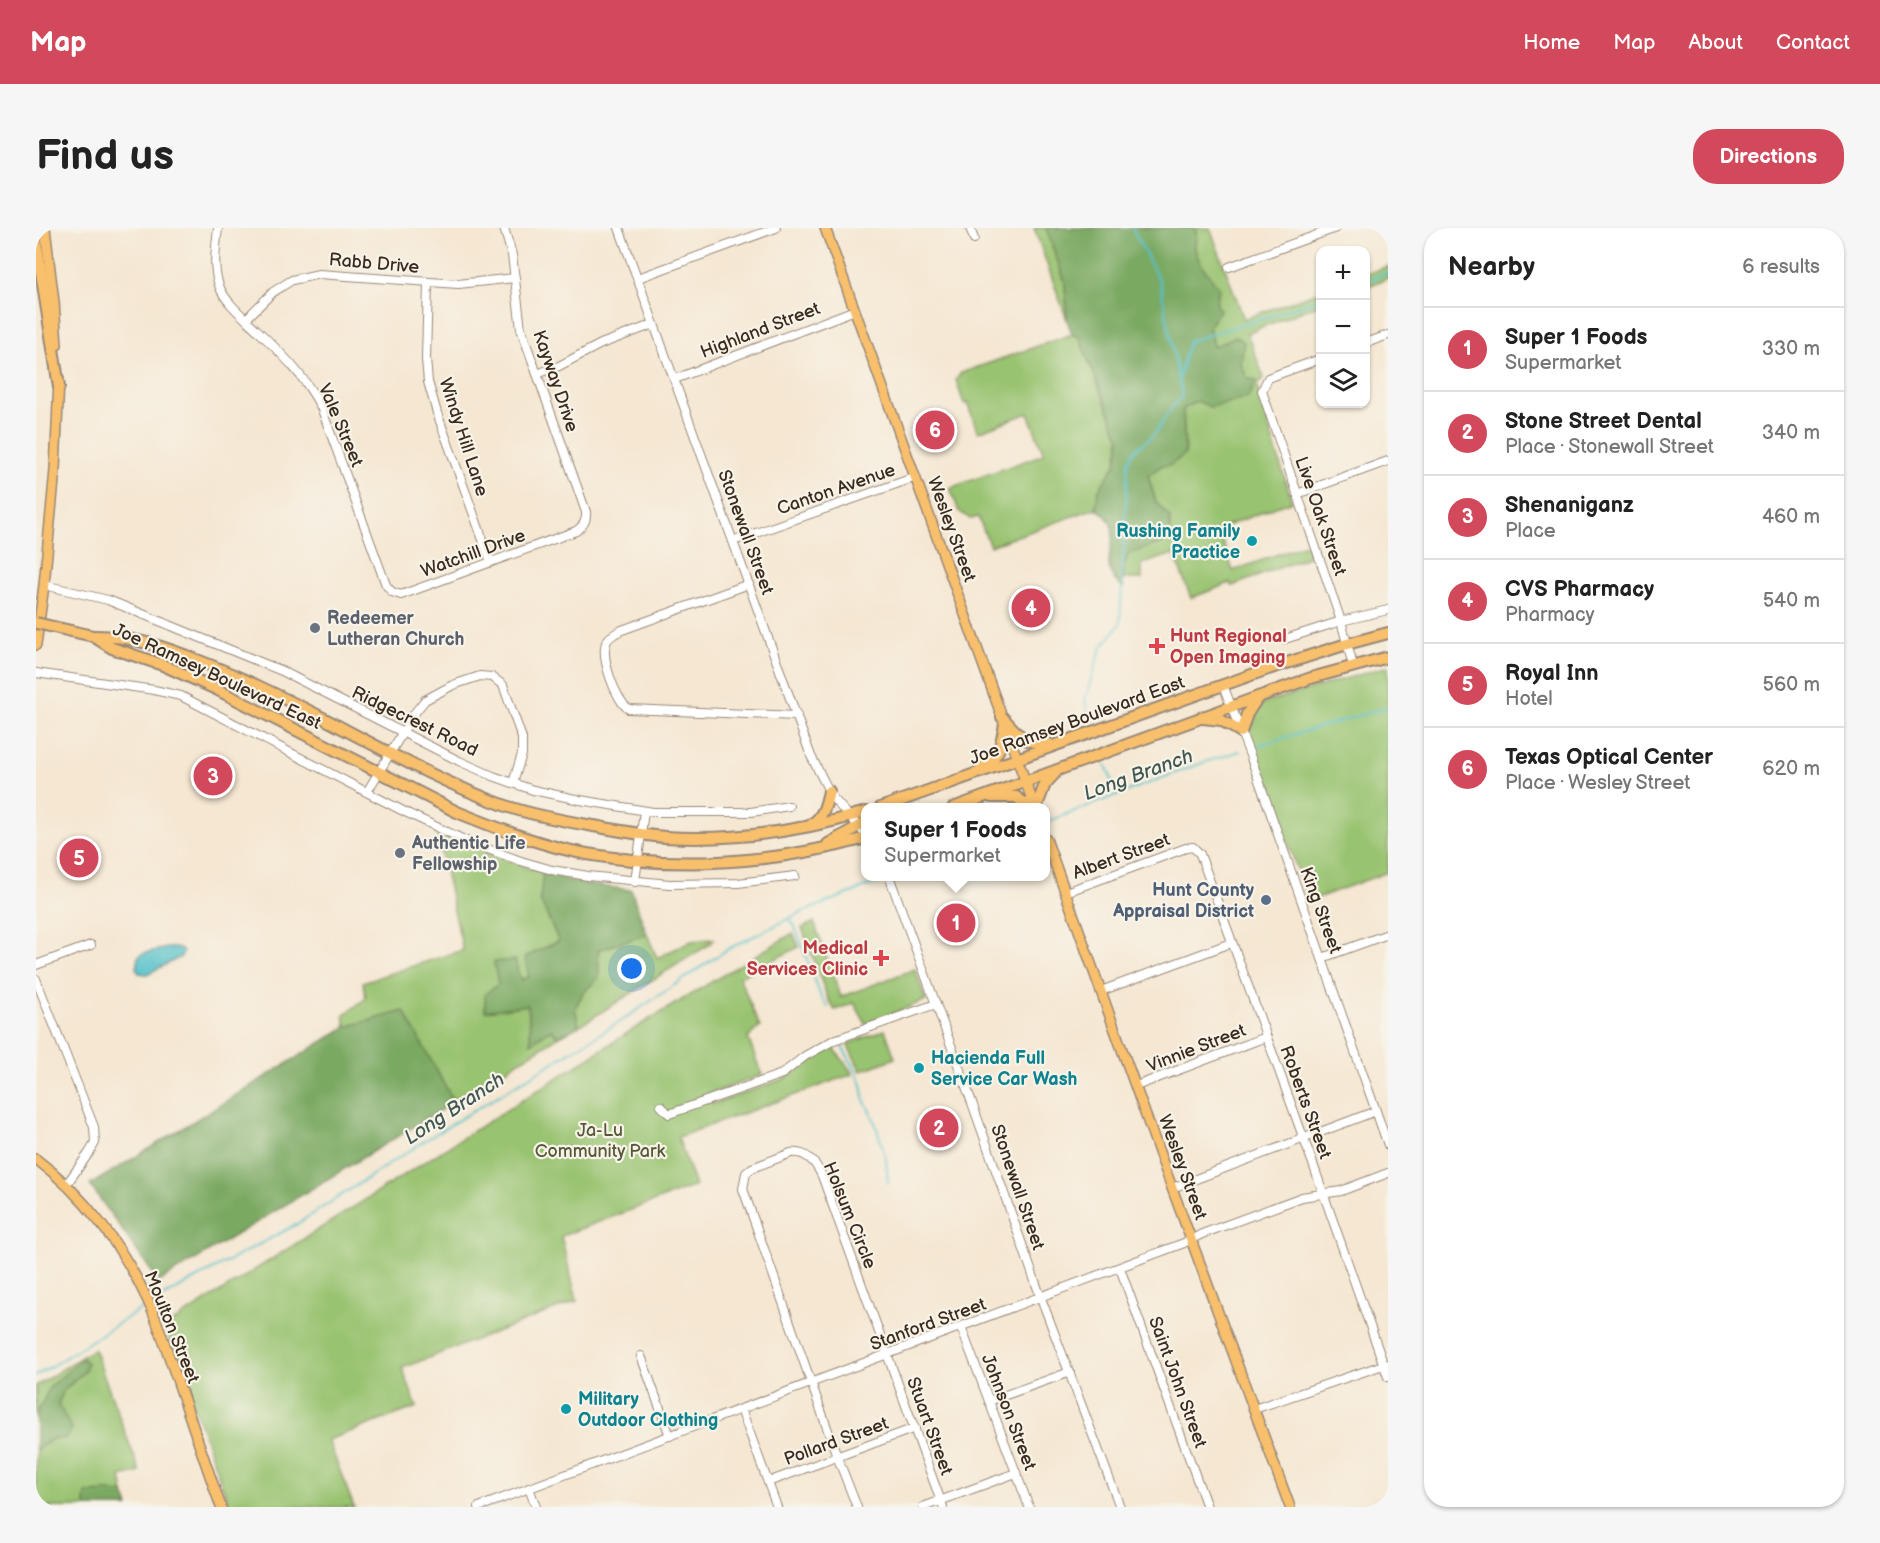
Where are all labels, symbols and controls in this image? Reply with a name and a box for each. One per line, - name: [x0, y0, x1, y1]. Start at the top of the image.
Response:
- text: Map: [30, 26, 86, 59]
- text: Home: [1523, 30, 1580, 55]
- text: Map: [1613, 30, 1655, 55]
- text: About: [1688, 30, 1743, 55]
- text: Contact: [1776, 30, 1850, 55]
- button: Directions: [1693, 129, 1844, 184]
- text: Find us: [36, 131, 174, 182]
- map controls: [1316, 246, 1370, 408]
- button: +: [1316, 246, 1370, 300]
- street label: Rabb Drive: [328, 249, 420, 278]
- text: Nearby: [1448, 252, 1535, 283]
- text: 6 results: [1742, 255, 1820, 279]
- street label: Highland Street: [698, 298, 823, 363]
- button: −: [1316, 300, 1370, 354]
- text: Super 1 Foods: [1505, 324, 1647, 351]
- street label: Kayway Drive: [528, 328, 583, 435]
- text: 1: [1463, 337, 1472, 361]
- text: 330 m: [1762, 337, 1820, 361]
- text: Supermarket: [1505, 351, 1621, 375]
- button: layers: [1316, 354, 1370, 408]
- street label: Windy Hill Lane: [435, 375, 493, 499]
- street label: Vale Street: [314, 380, 368, 470]
- pin: 6: [916, 408, 954, 452]
- text: Stone Street Dental: [1505, 408, 1702, 435]
- text: 2: [1462, 421, 1473, 445]
- text: 340 m: [1762, 421, 1820, 445]
- text: Place · Stonewall Street: [1505, 435, 1714, 459]
- street label: Live Oak Street: [1290, 454, 1351, 579]
- street label: Canton Avenue: [774, 459, 898, 520]
- street label: Stonewall Street: [713, 467, 778, 598]
- street label: Wesley Street: [923, 474, 980, 585]
- text: Shenaniganz: [1505, 492, 1634, 519]
- text: 3: [1462, 505, 1473, 529]
- text: 460 m: [1762, 505, 1820, 529]
- text: Place: [1505, 519, 1556, 543]
- place label: Rushing Family Practice: [1116, 521, 1241, 563]
- street label: Watchill Drive: [418, 525, 529, 582]
- marker: Rushing Family Practice: [1245, 534, 1259, 548]
- text: CVS Pharmacy: [1505, 576, 1654, 603]
- pin: 4: [1012, 586, 1050, 631]
- text: 4: [1462, 589, 1473, 613]
- text: 540 m: [1763, 589, 1820, 613]
- text: Pharmacy: [1505, 603, 1595, 627]
- place label: Redeemer Lutheran Church: [327, 608, 464, 650]
- street label: Joe Ramsey Boulevard East: [109, 619, 325, 734]
- marker: Redeemer Lutheran Church: [308, 621, 322, 635]
- place label: Hunt Regional Open Imaging: [1170, 626, 1287, 668]
- marker: Hunt Regional Open Imaging: [1148, 637, 1166, 655]
- text: Royal Inn: [1505, 660, 1599, 687]
- street label: Joe Ramsey Boulevard East: [967, 672, 1188, 769]
- text: 5: [1462, 673, 1473, 697]
- text: 560 m: [1763, 673, 1820, 697]
- street label: Ridgecrest Road: [348, 682, 481, 761]
- text: Hotel: [1505, 687, 1553, 711]
- water label: Long Branch: [1080, 744, 1196, 806]
- text: Texas Optical Center: [1505, 744, 1713, 771]
- pin: 3: [194, 754, 232, 798]
- text: 6: [1461, 757, 1474, 781]
- text: 620 m: [1762, 757, 1820, 781]
- text: Place · Wesley Street: [1505, 771, 1690, 795]
- popup: [861, 803, 1050, 881]
- text: Super 1 Foods: [884, 817, 1027, 844]
- street label: Albert Street: [1070, 829, 1173, 884]
- place label: Authentic Life Fellowship: [411, 833, 526, 875]
- pin: 5: [60, 836, 99, 880]
- text: Supermarket: [884, 844, 1001, 868]
- marker: Authentic Life Fellowship: [393, 846, 407, 860]
- street label: King Street: [1295, 864, 1346, 957]
- place label: Hunt County Appraisal District: [1112, 880, 1255, 922]
- marker: Hunt County Appraisal District: [1259, 893, 1273, 907]
- pin: 1: [936, 900, 976, 946]
- place label: Medical Services Clinic: [747, 938, 868, 980]
- marker: Medical Services Clinic: [872, 949, 890, 967]
- your location: [617, 954, 646, 983]
- street label: Vinnie Street: [1144, 1020, 1249, 1077]
- street label: Roberts Street: [1275, 1043, 1336, 1162]
- place label: Hacienda Full Service Car Wash: [931, 1048, 1077, 1090]
- marker: Hacienda Full Service Car Wash: [912, 1061, 926, 1075]
- water label: Long Branch: [400, 1067, 509, 1150]
- pin: 2: [920, 1106, 958, 1150]
- street label: Wesley Street: [1154, 1112, 1211, 1223]
- park label: Ja-Lu Community Park: [535, 1120, 665, 1162]
- street label: Stonewall Street: [986, 1122, 1049, 1253]
- street label: Holsum Circle: [819, 1159, 881, 1272]
- street label: Moulton Street: [140, 1268, 204, 1387]
- street label: Stanford Street: [867, 1294, 989, 1355]
- street label: Saint John Street: [1144, 1314, 1211, 1451]
- street label: Johnson Street: [977, 1351, 1040, 1474]
- street label: Stuart Street: [902, 1374, 957, 1478]
- place label: Military Outdoor Clothing: [578, 1389, 718, 1431]
- marker: Military Outdoor Clothing: [559, 1402, 573, 1416]
- street label: Pollard Street: [781, 1413, 892, 1470]

